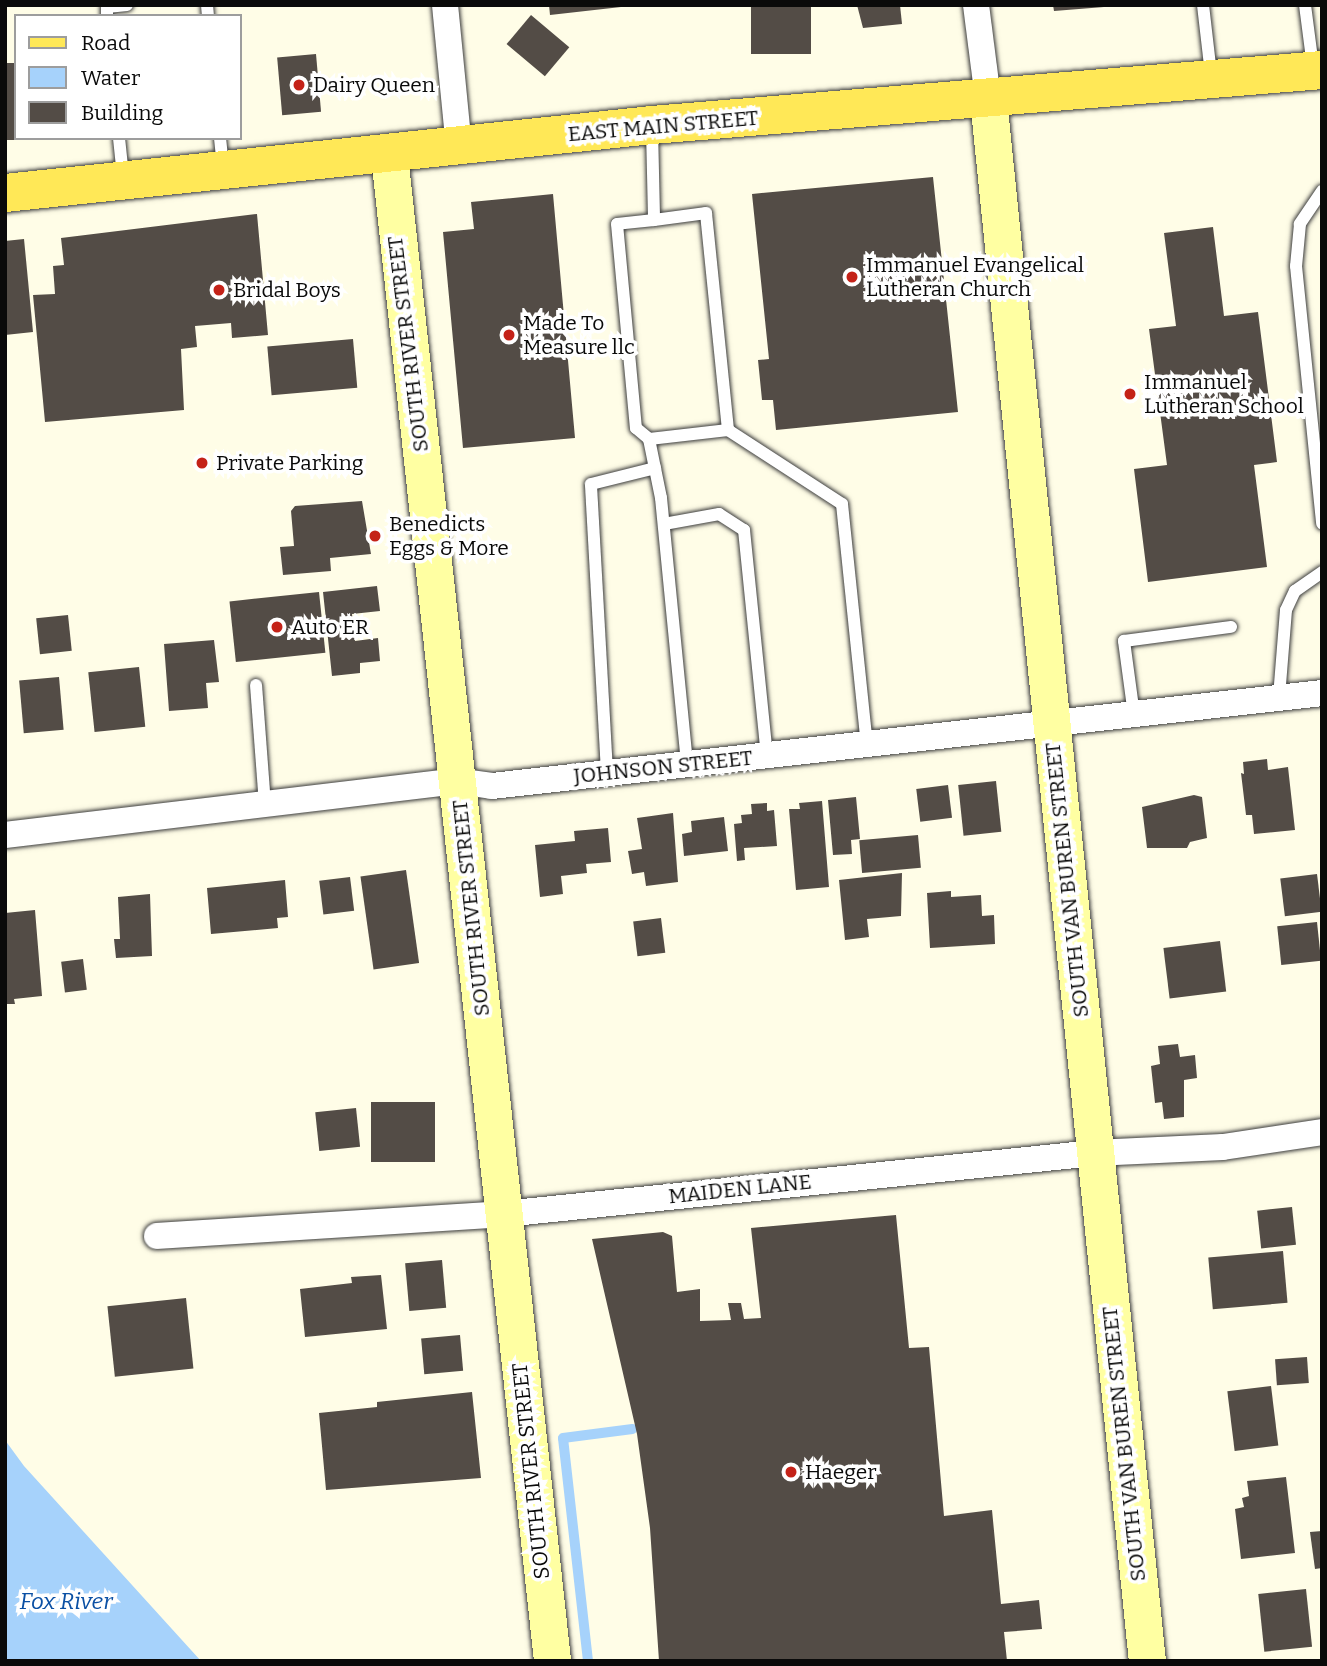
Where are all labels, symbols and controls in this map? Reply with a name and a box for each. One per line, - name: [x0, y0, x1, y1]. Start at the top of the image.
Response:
- legend: [14, 14, 242, 140]
- text: Road: [81, 30, 130, 56]
- text: Water: [81, 65, 140, 91]
- place label: Dairy Queen: [313, 72, 435, 98]
- marker: Dairy Queen: [291, 77, 307, 93]
- text: Building: [81, 100, 163, 126]
- street label: EAST MAIN STREET: [567, 105, 759, 147]
- street label: SOUTH RIVER STREET: [382, 235, 434, 453]
- place label: Immanuel Evangelical Lutheran Church: [866, 252, 1084, 302]
- marker: Immanuel Evangelical Lutheran Church: [844, 269, 860, 285]
- place label: Bridal Boys: [233, 277, 341, 303]
- marker: Bridal Boys: [211, 282, 227, 298]
- place label: Made To Measure llc: [523, 310, 635, 360]
- marker: Made To Measure llc: [501, 327, 517, 343]
- place label: Immanuel Lutheran School: [1144, 369, 1304, 419]
- marker: Immanuel Lutheran School: [1122, 386, 1138, 402]
- place label: Private Parking: [216, 450, 364, 476]
- marker: Private Parking: [194, 455, 210, 471]
- place label: Benedicts Eggs & More: [389, 511, 509, 561]
- marker: Benedicts Eggs & More: [367, 528, 383, 544]
- place label: Auto ER: [291, 614, 369, 640]
- marker: Auto ER: [269, 619, 285, 635]
- street label: SOUTH VAN BUREN STREET: [1040, 741, 1094, 1019]
- street label: JOHNSON STREET: [572, 745, 754, 789]
- street label: SOUTH RIVER STREET: [447, 799, 495, 1017]
- street label: MAIDEN LANE: [667, 1169, 813, 1209]
- street label: SOUTH VAN BUREN STREET: [1097, 1305, 1151, 1583]
- street label: SOUTH RIVER STREET: [507, 1362, 555, 1580]
- place label: Haeger: [805, 1459, 877, 1485]
- marker: Haeger: [783, 1464, 799, 1480]
- water label: Fox River: [19, 1587, 113, 1615]

